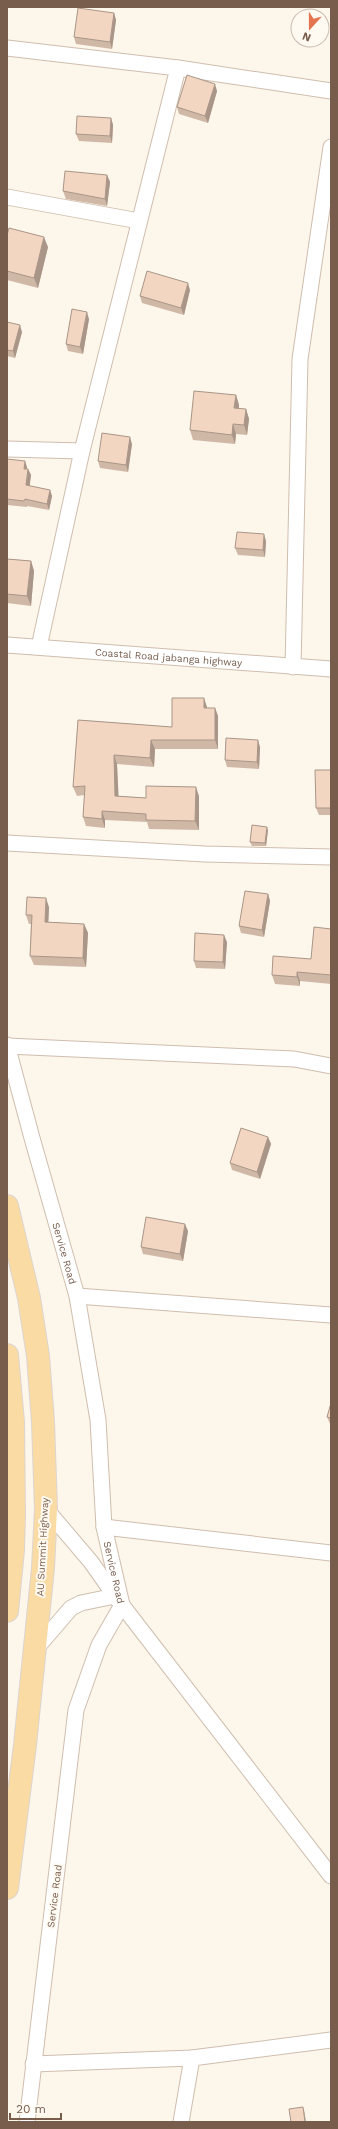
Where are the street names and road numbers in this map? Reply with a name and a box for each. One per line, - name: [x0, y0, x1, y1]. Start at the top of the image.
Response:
- street label: Coastal Road jabanga highway: [95, 647, 243, 668]
- street label: Service Road: [50, 1221, 78, 1285]
- street label: AU Summit Highway: [34, 1497, 51, 1597]
- street label: Service Road: [101, 1540, 126, 1605]
- street label: Service Road: [45, 1864, 64, 1928]

